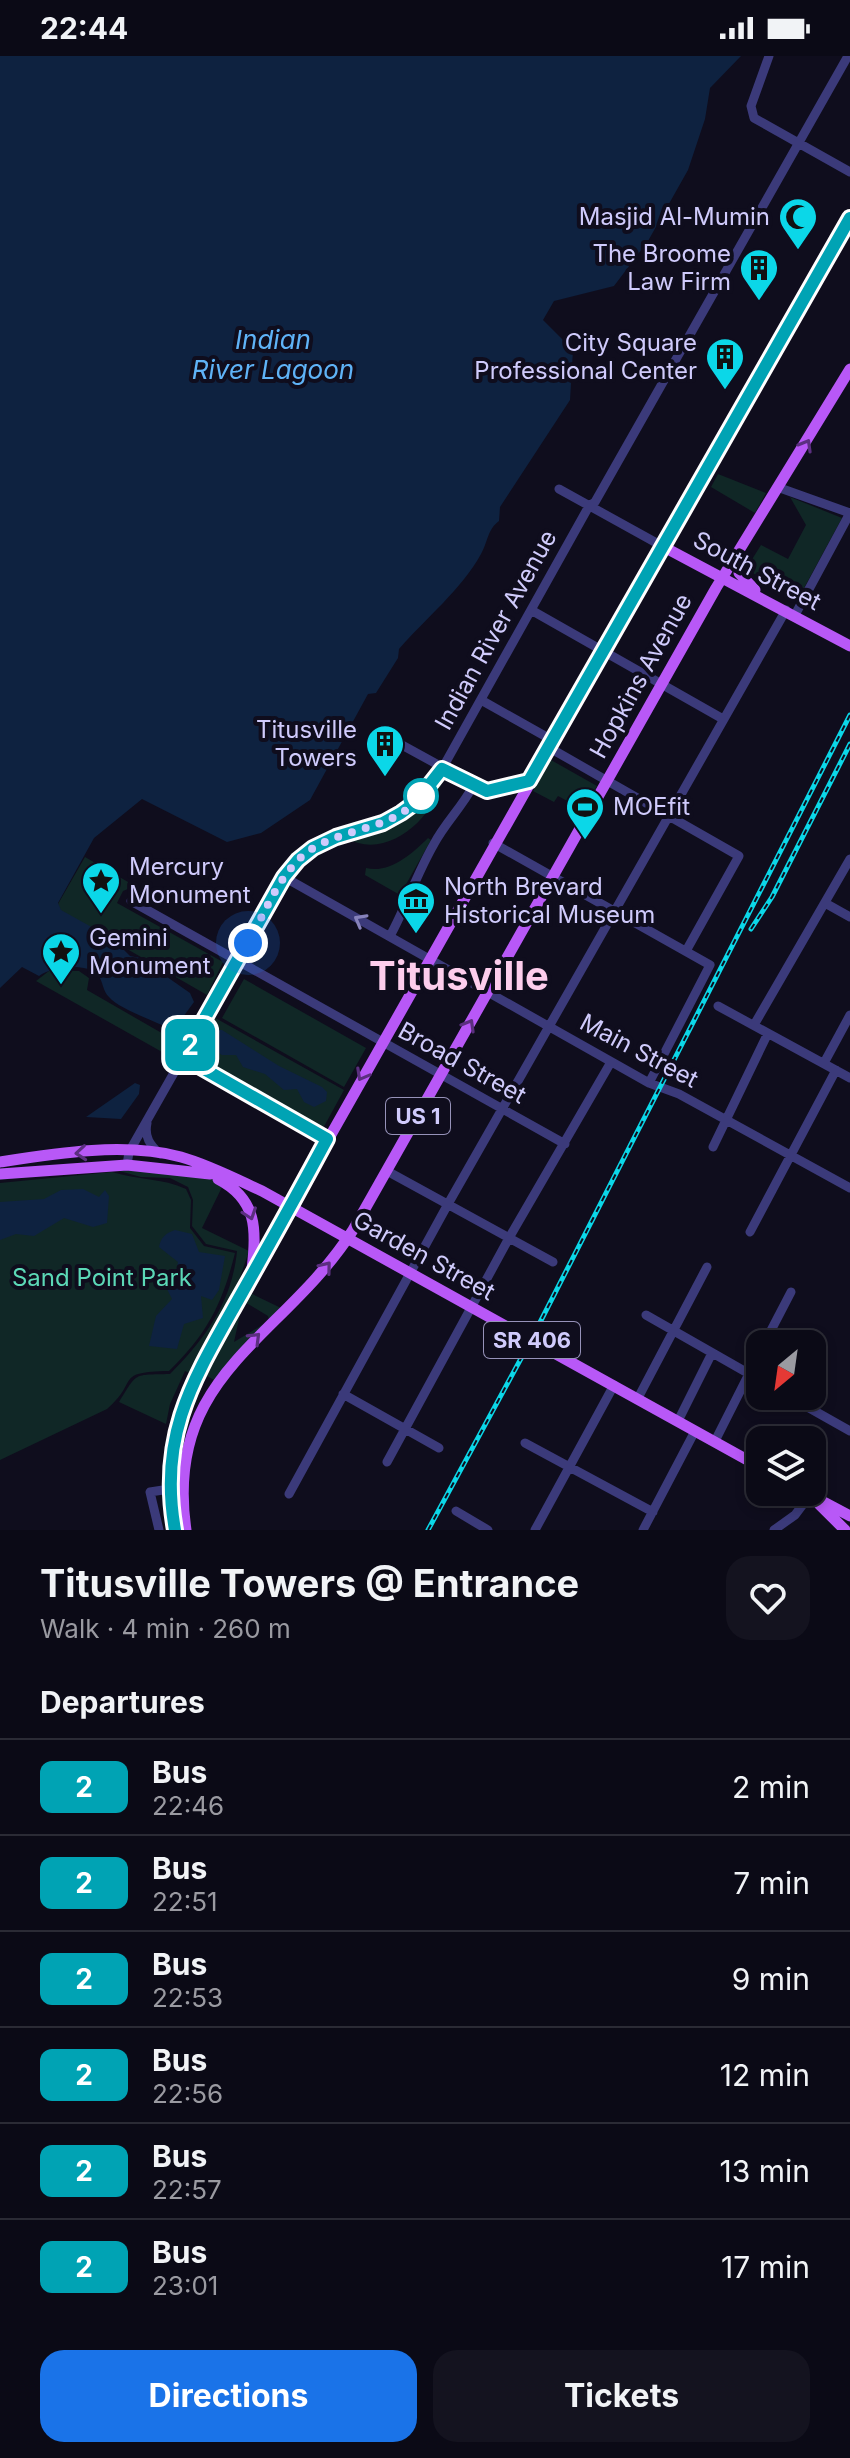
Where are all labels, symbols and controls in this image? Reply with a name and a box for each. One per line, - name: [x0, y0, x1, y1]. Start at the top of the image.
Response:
- text: 22:44: [40, 10, 128, 46]
- mosque icon: Masjid Al-Mumin: [777, 196, 819, 251]
- place label: Masjid Al-Mumin: [579, 202, 770, 231]
- place label: The Broome Law Firm: [592, 239, 731, 296]
- building icon: The Broome Law Firm: [738, 247, 780, 302]
- water label: Indian River Lagoon: [192, 324, 354, 385]
- place label: City Square Professional Center: [474, 328, 697, 385]
- building icon: City Square Professional Center: [704, 336, 746, 391]
- one-way arrow: [796, 439, 812, 454]
- street label: Indian River Avenue: [429, 525, 563, 735]
- street label: South Street: [688, 525, 826, 616]
- street label: Hopkins Avenue: [583, 588, 698, 763]
- place label: Titusville Towers: [256, 715, 357, 772]
- building icon: Titusville Towers: [364, 723, 406, 778]
- unlabelled marker: [404, 779, 438, 813]
- sports icon: MOEfit: [564, 786, 606, 841]
- place label: MOEfit: [613, 792, 690, 821]
- place label: Mercury Monument: [129, 852, 251, 909]
- place icon: Mercury Monument: [80, 860, 122, 915]
- place label: North Brevard Historical Museum: [444, 872, 655, 929]
- museum icon: North Brevard Historical Museum: [395, 880, 437, 935]
- one-way arrow: [354, 914, 369, 929]
- place label: Gemini Monument: [89, 923, 211, 980]
- your location: [228, 923, 268, 963]
- place icon: Gemini Monument: [40, 931, 82, 986]
- district label: Titusville: [369, 951, 549, 1000]
- street label: Main Street: [575, 1007, 703, 1094]
- street label: Broad Street: [393, 1016, 531, 1110]
- line badge: 2: [164, 1019, 216, 1071]
- one-way arrow: [459, 1019, 475, 1034]
- text: 2: [181, 1028, 199, 1062]
- one-way arrow: [357, 1067, 372, 1081]
- road number: US 1: [386, 1098, 450, 1134]
- one-way arrow: [74, 1144, 87, 1161]
- street label: Garden Street: [348, 1205, 500, 1306]
- one-way arrow: [241, 1207, 257, 1220]
- one-way arrow: [316, 1261, 330, 1276]
- park label: Sand Point Park: [12, 1263, 192, 1292]
- road number: SR 406: [484, 1322, 580, 1358]
- north arrow: [746, 1330, 826, 1410]
- map controls: [746, 1330, 826, 1506]
- one-way arrow: [246, 1333, 260, 1347]
- button: layers: [746, 1426, 826, 1506]
- button: heart: [726, 1556, 810, 1640]
- text: Titusville Towers @ Entrance: [40, 1560, 579, 1606]
- text: Walk · 4 min · 260 m: [40, 1613, 291, 1644]
- text: Departures: [40, 1684, 205, 1720]
- text: Bus: [152, 1754, 207, 1790]
- text: 2 min: [732, 1769, 810, 1805]
- text: 2: [75, 1770, 93, 1804]
- text: 22:46: [152, 1790, 224, 1821]
- text: Bus: [152, 1850, 207, 1886]
- text: 7 min: [733, 1865, 810, 1901]
- text: 2: [75, 1866, 93, 1900]
- text: 22:51: [152, 1886, 218, 1917]
- text: Bus: [152, 1946, 207, 1982]
- text: 9 min: [732, 1961, 810, 1997]
- text: 2: [75, 1962, 93, 1996]
- text: 22:53: [152, 1982, 223, 2013]
- text: Bus: [152, 2042, 207, 2078]
- text: 12 min: [720, 2057, 810, 2093]
- text: 2: [75, 2058, 93, 2092]
- text: 22:56: [152, 2078, 223, 2109]
- text: Bus: [152, 2138, 207, 2174]
- text: 13 min: [720, 2153, 810, 2189]
- text: 2: [75, 2154, 93, 2188]
- text: 22:57: [152, 2174, 222, 2205]
- text: Bus: [152, 2234, 207, 2270]
- text: 17 min: [721, 2249, 810, 2285]
- text: 2: [75, 2250, 93, 2284]
- text: 23:01: [152, 2270, 218, 2301]
- button: Directions: [40, 2350, 417, 2442]
- button: Tickets: [433, 2350, 810, 2442]

